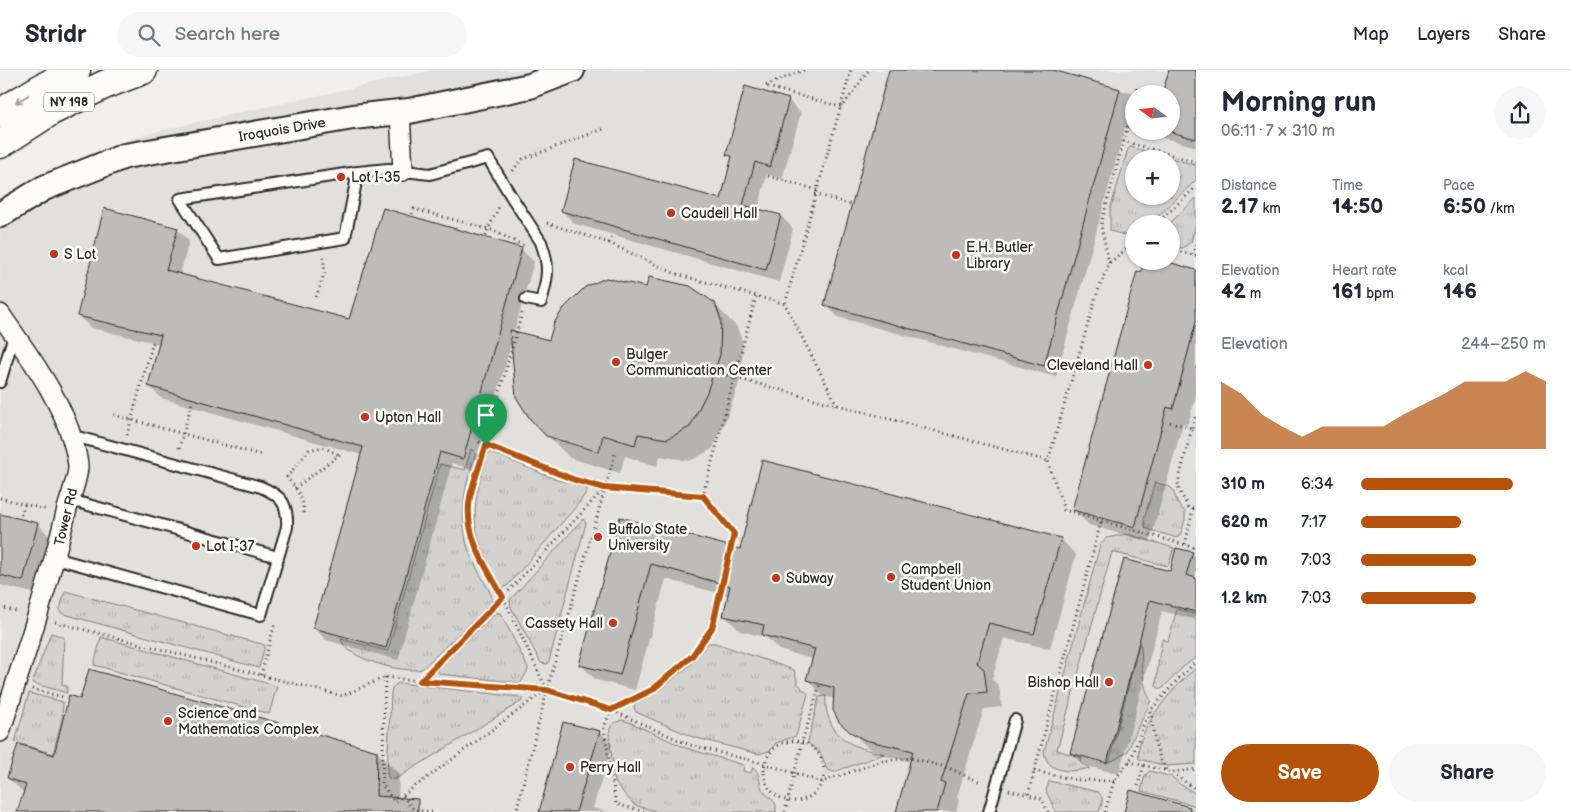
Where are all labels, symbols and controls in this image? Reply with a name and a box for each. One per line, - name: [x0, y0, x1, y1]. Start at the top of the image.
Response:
- search box: [117, 12, 467, 57]
- text: Stridr: [25, 20, 87, 49]
- icon: search: [135, 21, 163, 49]
- text: Search here: [175, 23, 280, 46]
- text: Map: [1353, 24, 1389, 45]
- text: Layers: [1417, 24, 1470, 45]
- text: Share: [1498, 24, 1546, 45]
- north arrow: [1125, 85, 1180, 140]
- map controls: [1125, 85, 1180, 270]
- text: Morning run: [1221, 86, 1376, 119]
- button: share: [1494, 87, 1546, 139]
- road number: NY 198: [44, 92, 94, 112]
- one-way arrow: [16, 95, 30, 105]
- street label: Iroquois Drive: [237, 113, 327, 145]
- text: 06:11 · 7 × 310 m: [1221, 122, 1335, 141]
- button: +: [1125, 150, 1180, 205]
- place label: Lot I-35: [351, 169, 401, 186]
- marker: Lot I-35: [335, 171, 347, 183]
- text: Distance: [1221, 177, 1277, 194]
- text: Time: [1332, 177, 1363, 194]
- text: Pace: [1443, 177, 1475, 194]
- text: 2.17: [1221, 194, 1259, 219]
- text: 14:50: [1332, 194, 1383, 219]
- text: 6:50: [1443, 194, 1486, 219]
- text: km: [1259, 200, 1281, 217]
- text: /km: [1486, 200, 1515, 217]
- place label: Caudell Hall: [681, 205, 757, 222]
- marker: Caudell Hall: [665, 207, 677, 219]
- button: −: [1125, 215, 1180, 270]
- place label: E.H. Butler Library: [966, 239, 1034, 272]
- place label: S Lot: [64, 246, 97, 263]
- marker: S Lot: [48, 248, 60, 260]
- marker: E.H. Butler Library: [950, 249, 962, 261]
- text: Elevation: [1221, 262, 1279, 279]
- text: Heart rate: [1332, 262, 1397, 279]
- text: kcal: [1443, 262, 1468, 279]
- text: 42: [1221, 279, 1246, 304]
- text: 161: [1332, 279, 1362, 304]
- text: 146: [1443, 279, 1477, 304]
- text: m: [1246, 285, 1261, 302]
- text: bpm: [1362, 285, 1394, 302]
- text: Elevation: [1221, 335, 1288, 354]
- text: 244–250 m: [1461, 335, 1546, 354]
- place label: Bulger Communication Center: [626, 346, 773, 379]
- marker: Bulger Communication Center: [610, 356, 622, 368]
- place label: Cleveland Hall: [1047, 357, 1138, 374]
- marker: Cleveland Hall: [1142, 359, 1154, 371]
- pin: [465, 394, 507, 445]
- icon: arrive: [472, 401, 500, 429]
- place label: Upton Hall: [375, 409, 441, 426]
- marker: Upton Hall: [359, 411, 371, 423]
- text: 310 m: [1221, 475, 1265, 494]
- text: 6:34: [1301, 475, 1334, 494]
- street label: Tower Rd: [51, 486, 81, 548]
- text: 620 m: [1221, 513, 1268, 532]
- text: 7:17: [1301, 513, 1326, 532]
- place label: Buffalo State University: [608, 521, 687, 554]
- marker: Buffalo State University: [592, 531, 604, 543]
- place label: Lot I-37: [206, 538, 255, 555]
- marker: Lot I-37: [190, 540, 202, 552]
- text: 930 m: [1221, 551, 1268, 570]
- text: 7:03: [1301, 551, 1331, 570]
- place label: Campbell Student Union: [901, 561, 991, 594]
- place label: Subway: [786, 570, 834, 587]
- marker: Campbell Student Union: [885, 571, 897, 583]
- marker: Subway: [770, 572, 782, 584]
- text: 1.2 km: [1221, 589, 1267, 608]
- text: 7:03: [1301, 589, 1331, 608]
- place label: Cassety Hall: [525, 615, 603, 632]
- marker: Cassety Hall: [607, 617, 619, 629]
- place label: Bishop Hall: [1027, 674, 1099, 691]
- marker: Bishop Hall: [1103, 676, 1115, 688]
- place label: Science and Mathematics Complex: [178, 705, 319, 738]
- marker: Science and Mathematics Complex: [162, 715, 174, 727]
- button: Save: [1221, 744, 1379, 802]
- button: Share: [1389, 744, 1546, 802]
- place label: Perry Hall: [580, 759, 641, 776]
- marker: Perry Hall: [564, 761, 576, 773]

